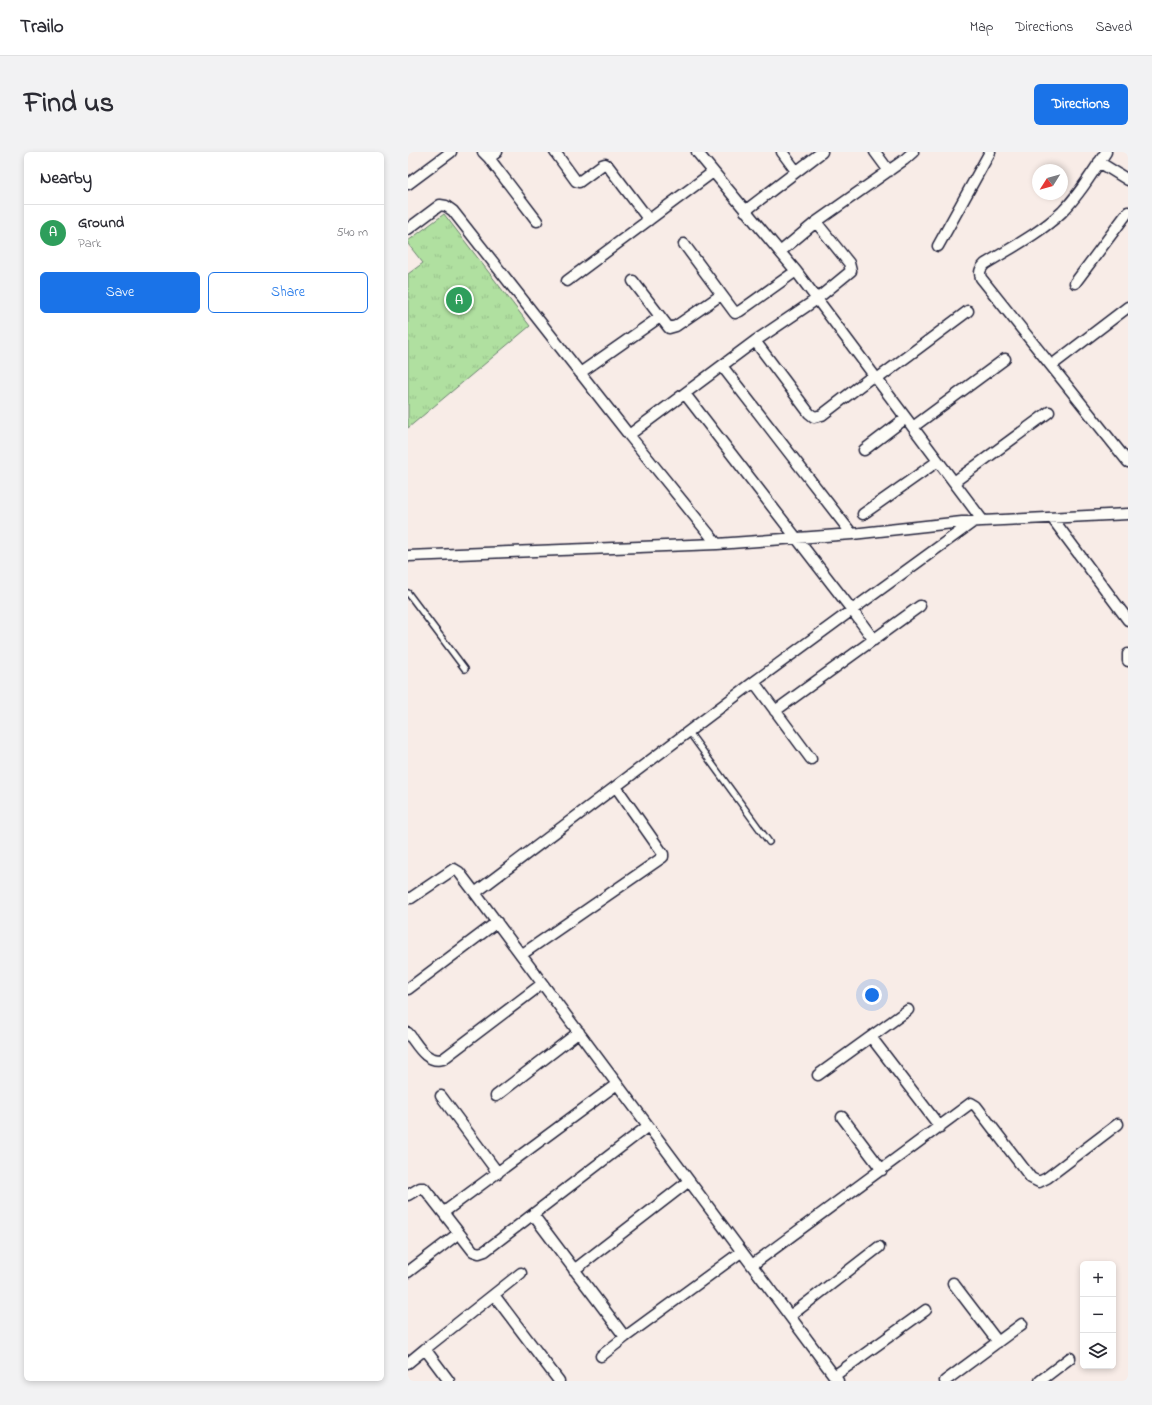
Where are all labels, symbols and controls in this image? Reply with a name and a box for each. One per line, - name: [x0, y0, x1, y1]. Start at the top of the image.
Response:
- text: Trailo: [20, 14, 64, 41]
- text: Map: [970, 17, 993, 38]
- text: Directions: [1015, 17, 1073, 38]
- text: Saved: [1095, 17, 1132, 38]
- text: Find us: [24, 84, 114, 125]
- button: Directions: [1034, 84, 1128, 125]
- north arrow: [1032, 164, 1068, 200]
- text: Nearby: [40, 166, 92, 191]
- text: Ground: [78, 212, 124, 234]
- text: A: [49, 223, 57, 242]
- text: 540 m: [336, 223, 368, 242]
- text: Park: [78, 234, 102, 253]
- button: Save: [40, 272, 200, 313]
- button: Share: [208, 272, 368, 313]
- pin: A: [446, 285, 472, 315]
- your location: [862, 985, 882, 1005]
- map controls: [1080, 1261, 1116, 1369]
- button: +: [1080, 1261, 1116, 1297]
- button: −: [1080, 1297, 1116, 1333]
- button: layers: [1080, 1333, 1116, 1369]

